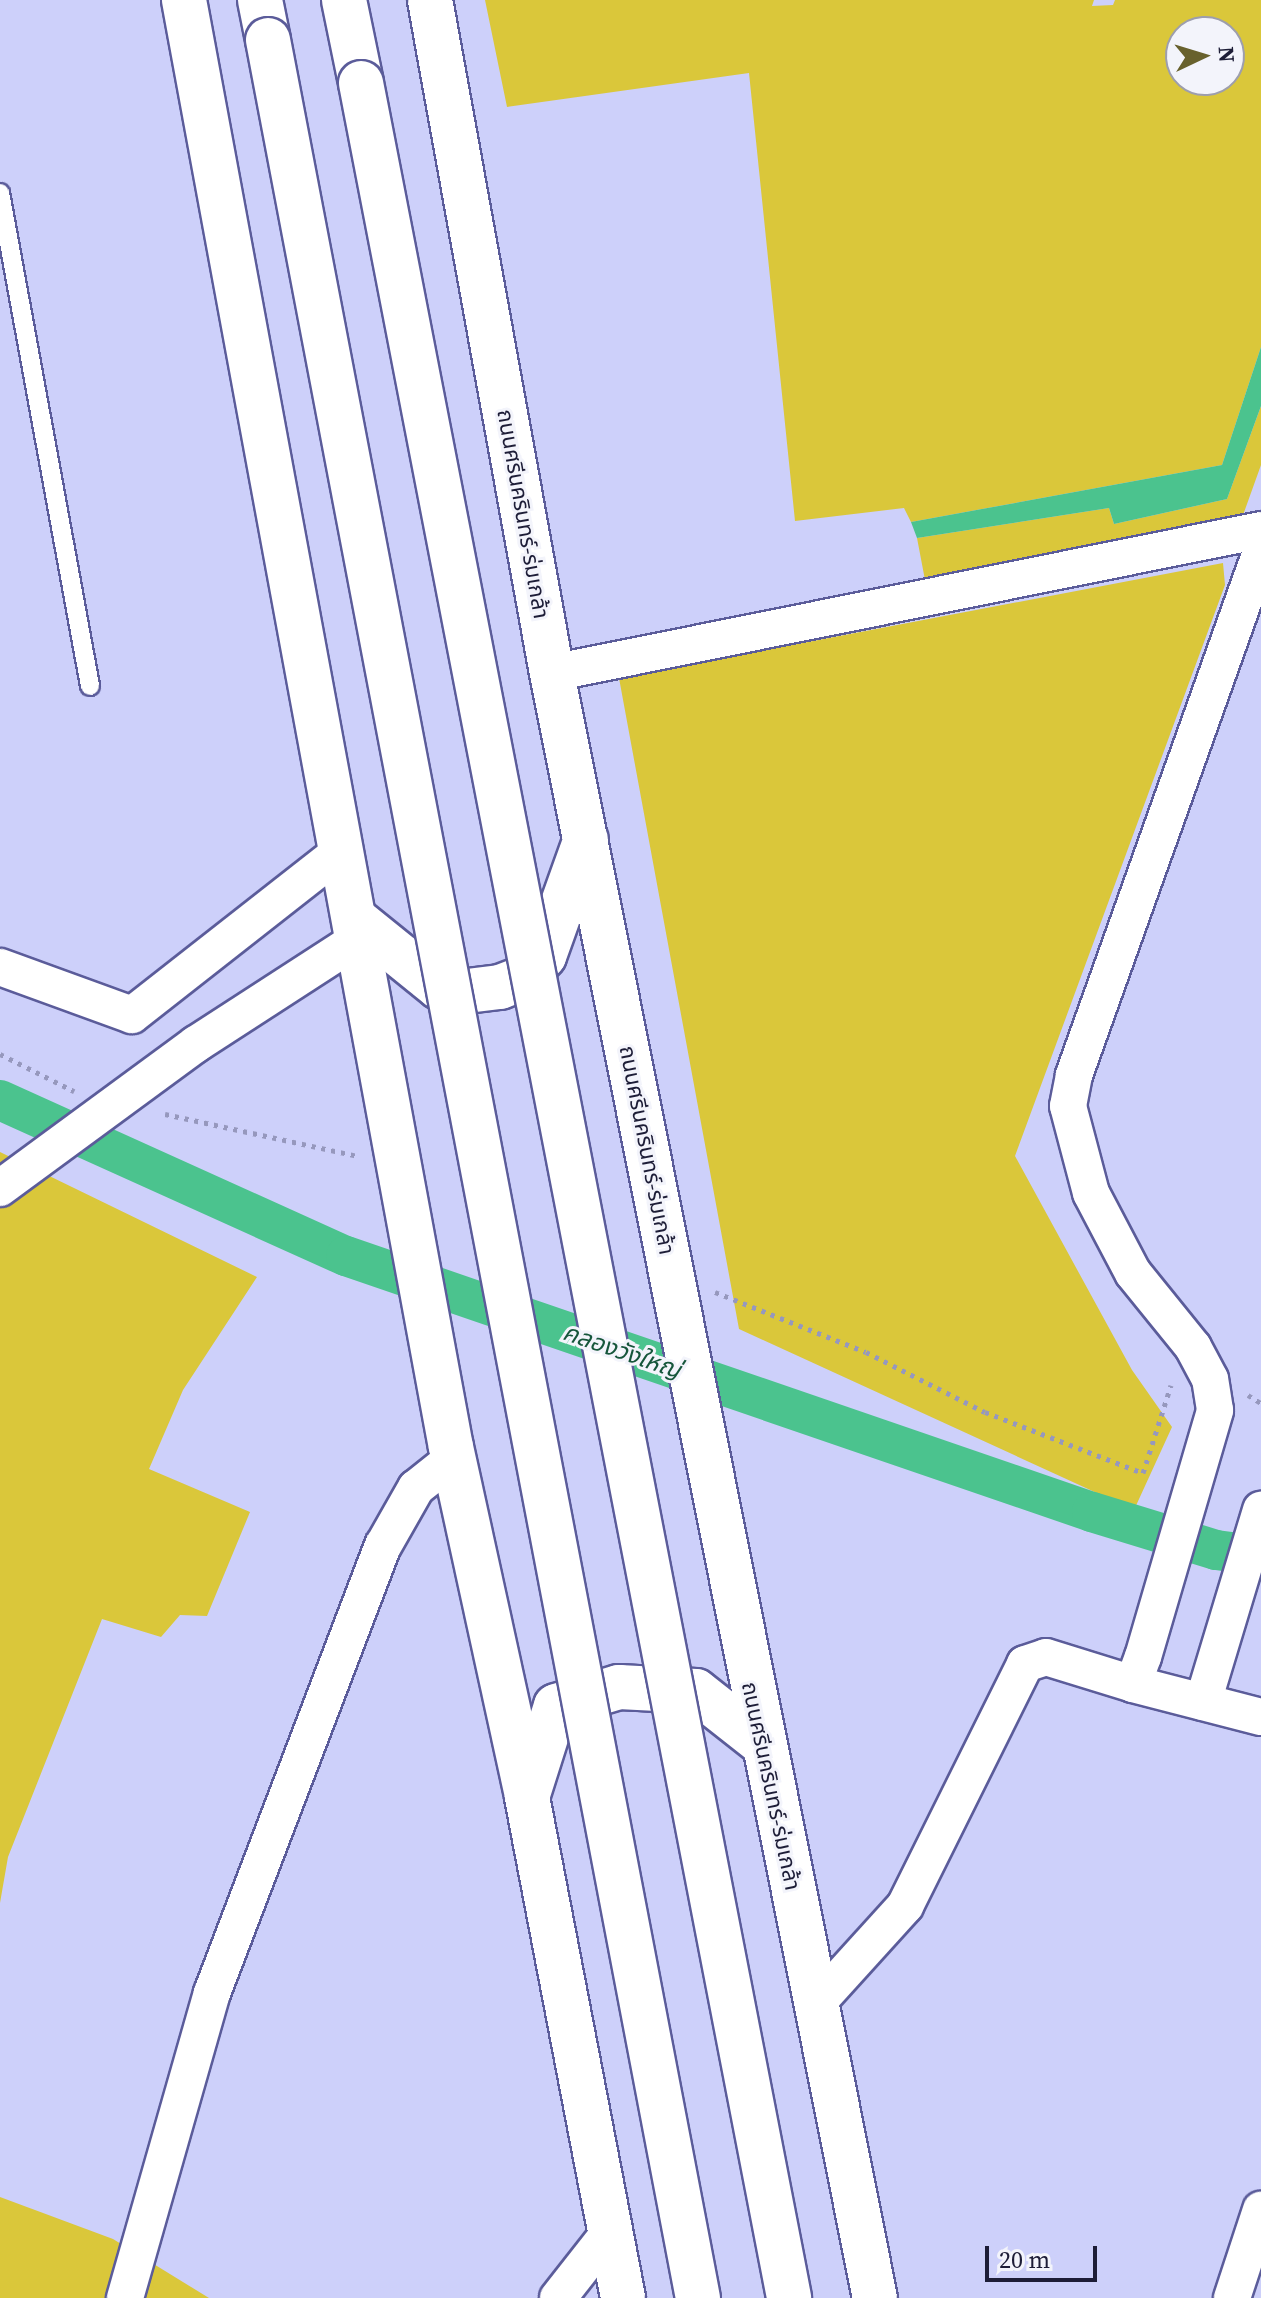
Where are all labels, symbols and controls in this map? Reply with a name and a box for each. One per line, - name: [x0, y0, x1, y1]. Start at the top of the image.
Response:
- north arrow: [1165, 16, 1245, 96]
- text: N: [1211, 45, 1242, 64]
- street label: ถนนศรีนครินทร์-ร่มเกล้า: [492, 407, 554, 621]
- street label: ถนนศรีนครินทร์-ร่มเกล้า: [614, 1043, 680, 1257]
- water label: คลองวังใหญ่: [559, 1317, 685, 1385]
- street label: ถนนศรีนครินทร์-ร่มเกล้า: [736, 1679, 806, 1893]
- scale bar: [989, 2230, 1101, 2280]
- text: 20 m: [999, 2243, 1050, 2276]

